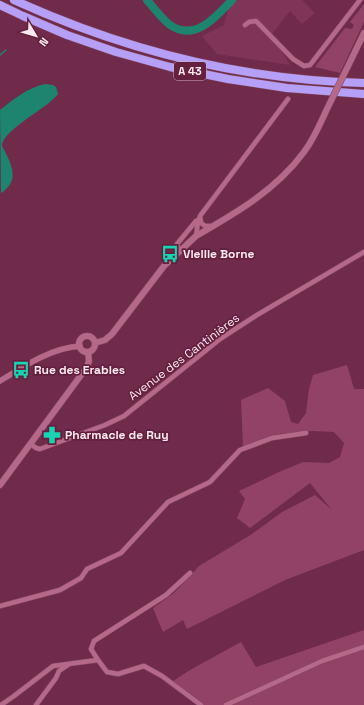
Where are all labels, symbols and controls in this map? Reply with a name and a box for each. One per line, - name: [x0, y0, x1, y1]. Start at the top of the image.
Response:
- north arrow: [16, 16, 56, 56]
- text: N: [36, 35, 52, 49]
- road number: A 43: [174, 62, 206, 80]
- bus stop icon: Vieille Borne: [160, 244, 180, 264]
- place label: Vieille Borne: [183, 246, 255, 262]
- street label: Avenue des Cantinières: [125, 310, 243, 404]
- bus stop icon: Rue des Erables: [11, 360, 31, 380]
- place label: Rue des Erables: [34, 362, 125, 378]
- pharmacy icon: Pharmacie de Ruy: [42, 425, 62, 445]
- place label: Pharmacie de Ruy: [65, 427, 169, 443]

